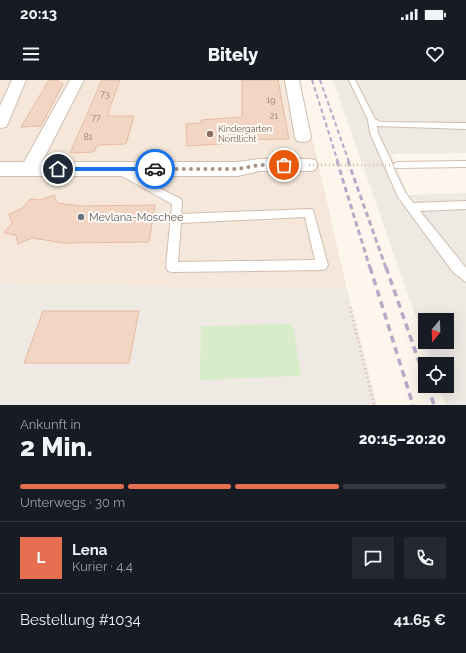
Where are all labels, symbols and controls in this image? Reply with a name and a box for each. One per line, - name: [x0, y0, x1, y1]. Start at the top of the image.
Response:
- text: 20:13: [20, 5, 57, 23]
- icon: menu: [20, 43, 42, 65]
- icon: heart: [424, 43, 446, 65]
- text: Bitely: [208, 44, 258, 65]
- house number: 73: [100, 89, 110, 99]
- house number: 19: [266, 95, 276, 105]
- house number: 21: [270, 111, 278, 121]
- house number: 77: [91, 113, 101, 123]
- place label: Kindergarten Nordlicht: [218, 124, 272, 144]
- marker: Kindergarten Nordlicht: [205, 129, 215, 139]
- house number: 81: [83, 132, 93, 142]
- pin: [267, 148, 301, 182]
- courier: [135, 149, 175, 189]
- pin: [41, 152, 75, 186]
- icon: bag: [273, 154, 295, 176]
- icon: home: [47, 158, 69, 180]
- icon: car: [144, 158, 166, 180]
- place label: Mevlana-Moschee: [89, 211, 184, 224]
- marker: Mevlana-Moschee: [76, 212, 86, 222]
- north arrow: [418, 313, 454, 349]
- map controls: [418, 313, 454, 393]
- button: locate: [418, 357, 454, 393]
- text: Ankunft in: [20, 417, 81, 432]
- text: 20:15–20:20: [359, 430, 446, 448]
- text: 2 Min.: [20, 432, 93, 462]
- text: Unterwegs · 30 m: [20, 495, 125, 510]
- button: chat: [352, 537, 394, 579]
- button: phone: [404, 537, 446, 579]
- text: Lena: [72, 541, 107, 559]
- text: L: [37, 549, 45, 567]
- text: Kurier · 4.4: [72, 559, 133, 574]
- text: Bestellung #1034: [20, 611, 141, 629]
- text: 41.65 €: [394, 611, 446, 629]

